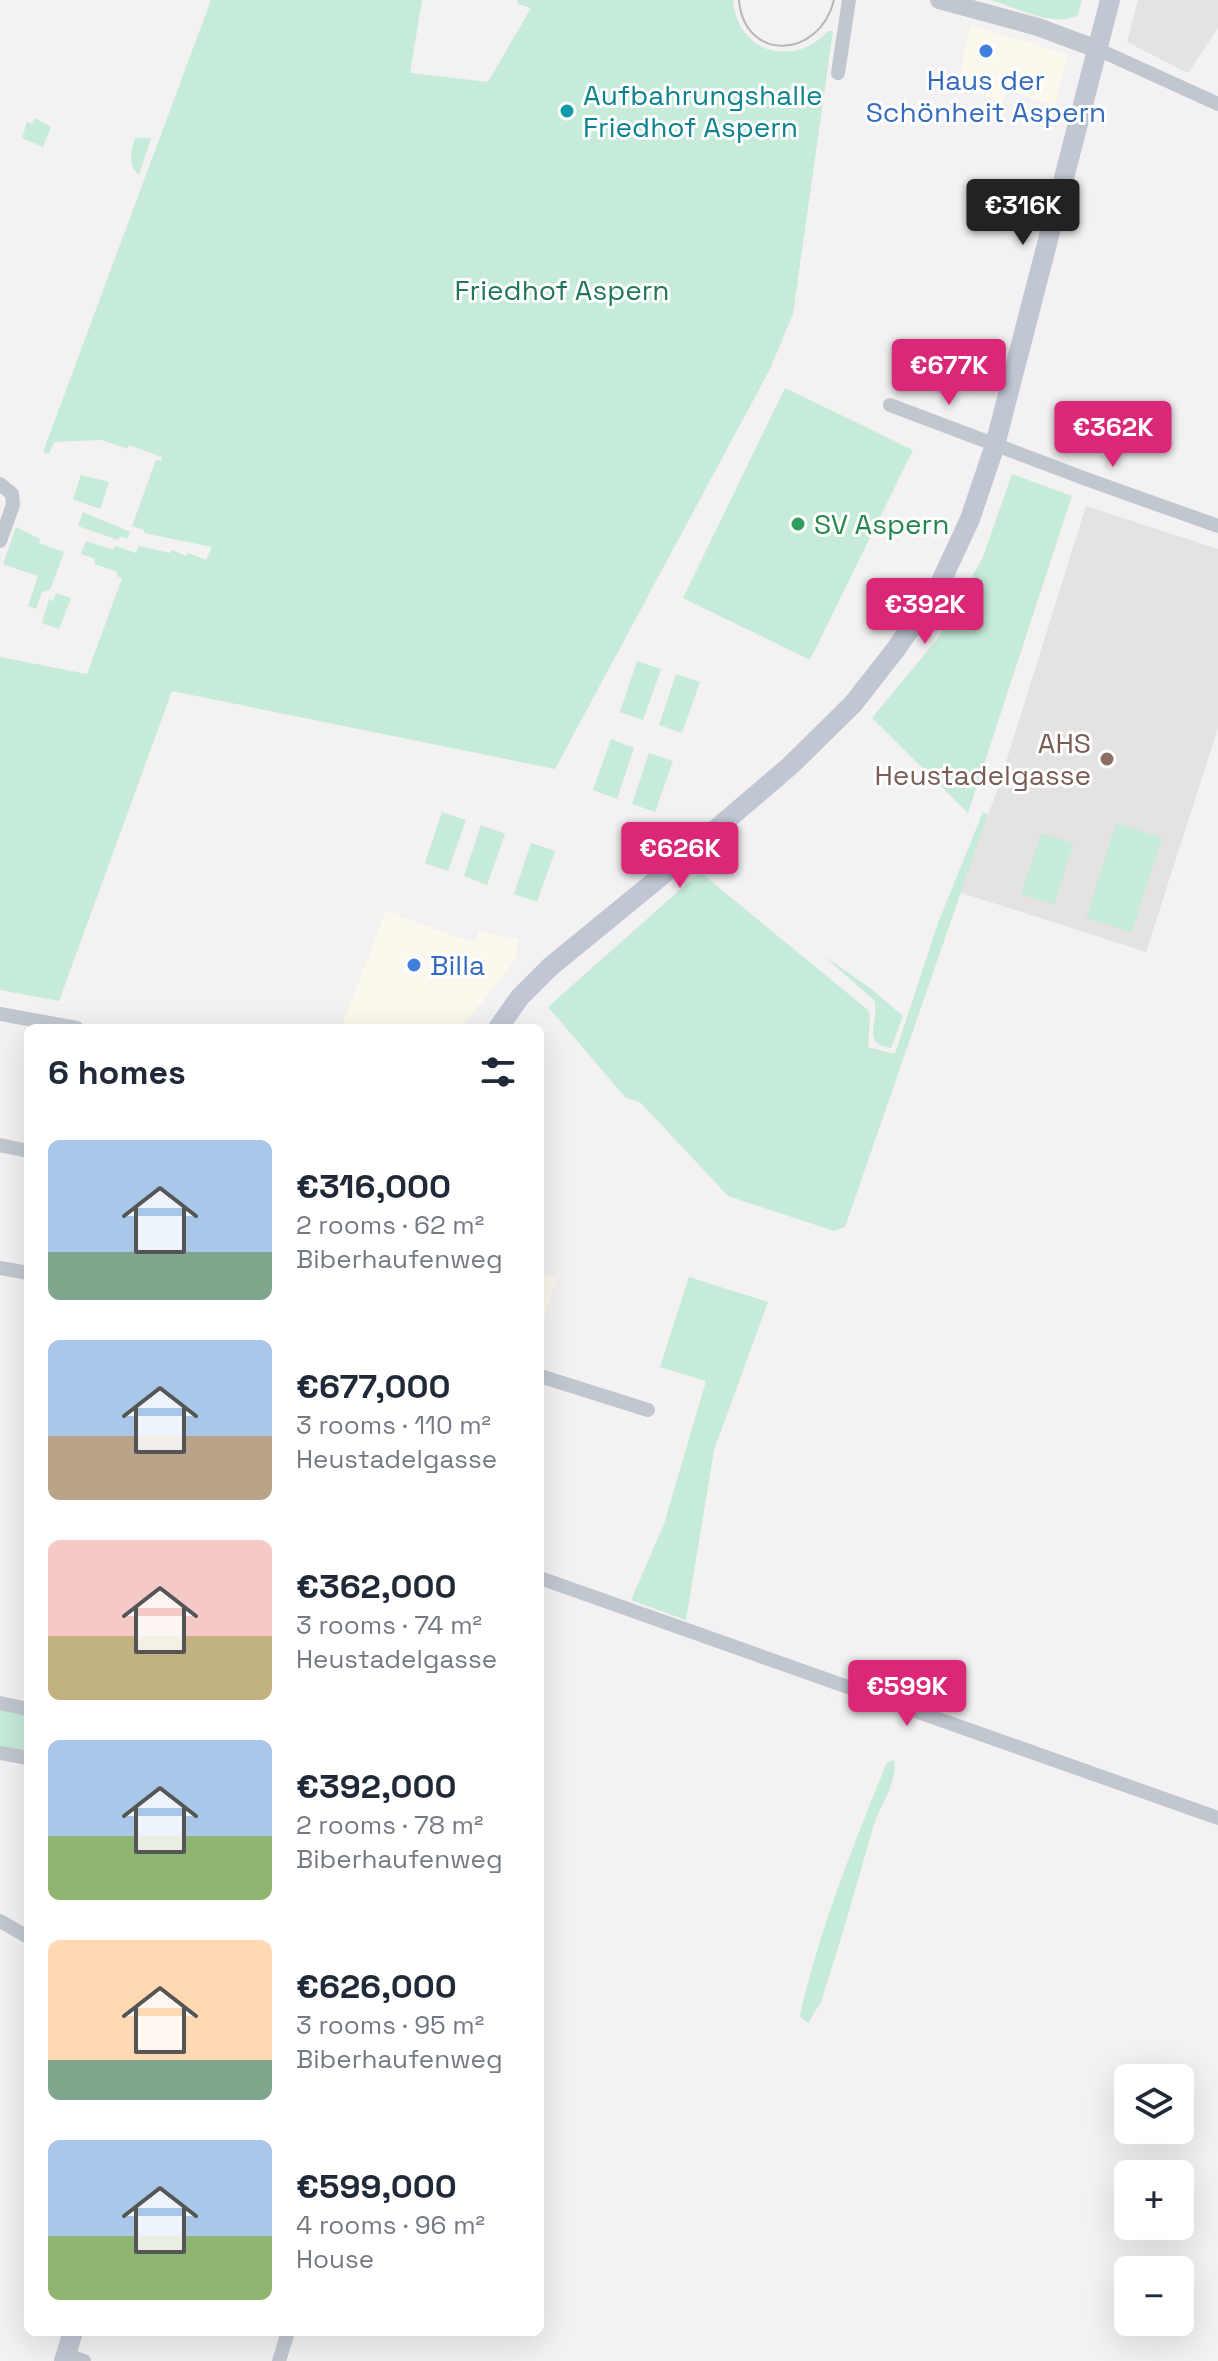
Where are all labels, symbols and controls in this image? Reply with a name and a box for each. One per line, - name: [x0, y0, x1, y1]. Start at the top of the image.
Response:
- marker: Haus der Schönheit Aspern: [977, 42, 995, 60]
- place label: Haus der Schönheit Aspern: [866, 62, 1106, 130]
- place label: Aufbahrungshalle Friedhof Aspern: [583, 77, 823, 145]
- marker: Aufbahrungshalle Friedhof Aspern: [558, 102, 576, 120]
- pin: €316K: [967, 179, 1079, 247]
- text: €316K: [984, 188, 1062, 222]
- park label: Friedhof Aspern: [455, 272, 670, 308]
- pin: €677K: [893, 339, 1005, 407]
- text: €677K: [910, 348, 988, 382]
- pin: €362K: [1057, 401, 1169, 469]
- text: €362K: [1072, 410, 1154, 444]
- place label: SV Aspern: [814, 506, 949, 542]
- marker: SV Aspern: [789, 515, 807, 533]
- pin: €392K: [869, 578, 981, 646]
- text: €392K: [884, 587, 966, 621]
- place label: AHS Heustadelgasse: [874, 725, 1091, 793]
- marker: AHS Heustadelgasse: [1098, 750, 1116, 768]
- pin: €626K: [624, 822, 736, 890]
- text: €626K: [639, 831, 721, 865]
- place label: Billa: [430, 947, 485, 983]
- marker: Billa: [405, 956, 423, 974]
- icon: filters: [476, 1050, 520, 1094]
- text: 6 homes: [48, 1051, 186, 1094]
- text: €316,000: [296, 1165, 451, 1208]
- icon: home: [112, 1172, 208, 1268]
- text: 2 rooms · 62 m²: [296, 1208, 484, 1242]
- text: Biberhaufenweg: [296, 1242, 503, 1276]
- text: €677,000: [296, 1365, 451, 1408]
- icon: home: [112, 1372, 208, 1468]
- text: 3 rooms · 110 m²: [296, 1408, 491, 1442]
- text: Heustadelgasse: [296, 1442, 497, 1476]
- text: €362,000: [296, 1565, 456, 1608]
- icon: home: [112, 1572, 208, 1668]
- text: 3 rooms · 74 m²: [296, 1608, 482, 1642]
- text: Heustadelgasse: [296, 1642, 497, 1676]
- pin: €599K: [851, 1660, 963, 1728]
- text: €599K: [866, 1669, 948, 1703]
- text: €392,000: [296, 1765, 457, 1808]
- icon: home: [112, 1772, 208, 1868]
- text: 2 rooms · 78 m²: [296, 1808, 483, 1842]
- text: Biberhaufenweg: [296, 1842, 503, 1876]
- text: €626,000: [296, 1965, 457, 2008]
- icon: home: [112, 1972, 208, 2068]
- text: 3 rooms · 95 m²: [296, 2008, 484, 2042]
- text: Biberhaufenweg: [296, 2042, 503, 2076]
- map controls: [1114, 2064, 1194, 2336]
- button: layers: [1114, 2064, 1194, 2144]
- button: +: [1114, 2160, 1194, 2240]
- text: €599,000: [296, 2165, 457, 2208]
- icon: home: [112, 2172, 208, 2268]
- text: 4 rooms · 96 m²: [296, 2208, 485, 2242]
- text: House: [296, 2242, 374, 2276]
- button: −: [1114, 2256, 1194, 2336]

